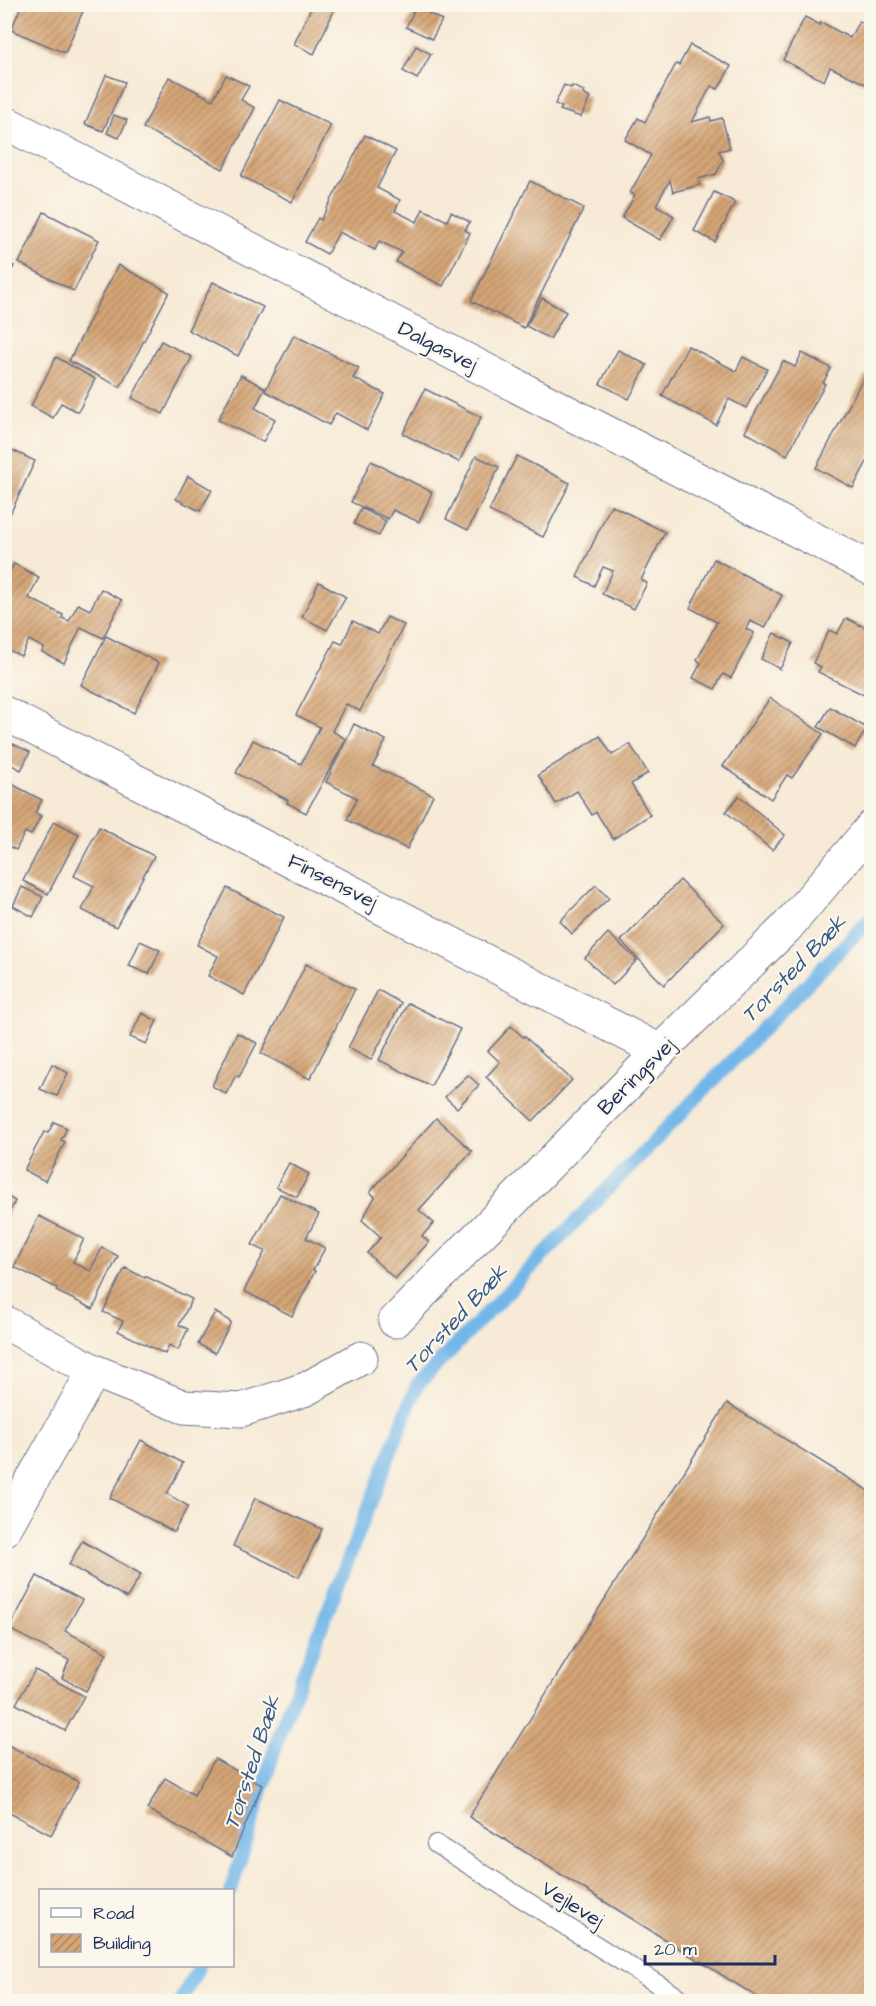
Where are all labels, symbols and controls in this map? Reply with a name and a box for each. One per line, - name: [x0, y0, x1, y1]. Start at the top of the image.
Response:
- street label: Dalgasvej: [392, 314, 483, 381]
- street label: Finsensvej: [283, 846, 383, 917]
- water label: Torsted Bæk: [734, 908, 854, 1030]
- street label: Beringsvej: [591, 1031, 683, 1123]
- water label: Torsted Bæk: [397, 1257, 515, 1381]
- water label: Torsted Bæk: [216, 1691, 289, 1834]
- street label: Vejlevej: [536, 1874, 610, 1935]
- legend: [39, 1889, 234, 1967]
- text: Road: [93, 1901, 134, 1926]
- scale bar: [645, 1928, 776, 1966]
- text: Building: [93, 1931, 151, 1957]
- text: 20 m: [654, 1937, 697, 1962]

